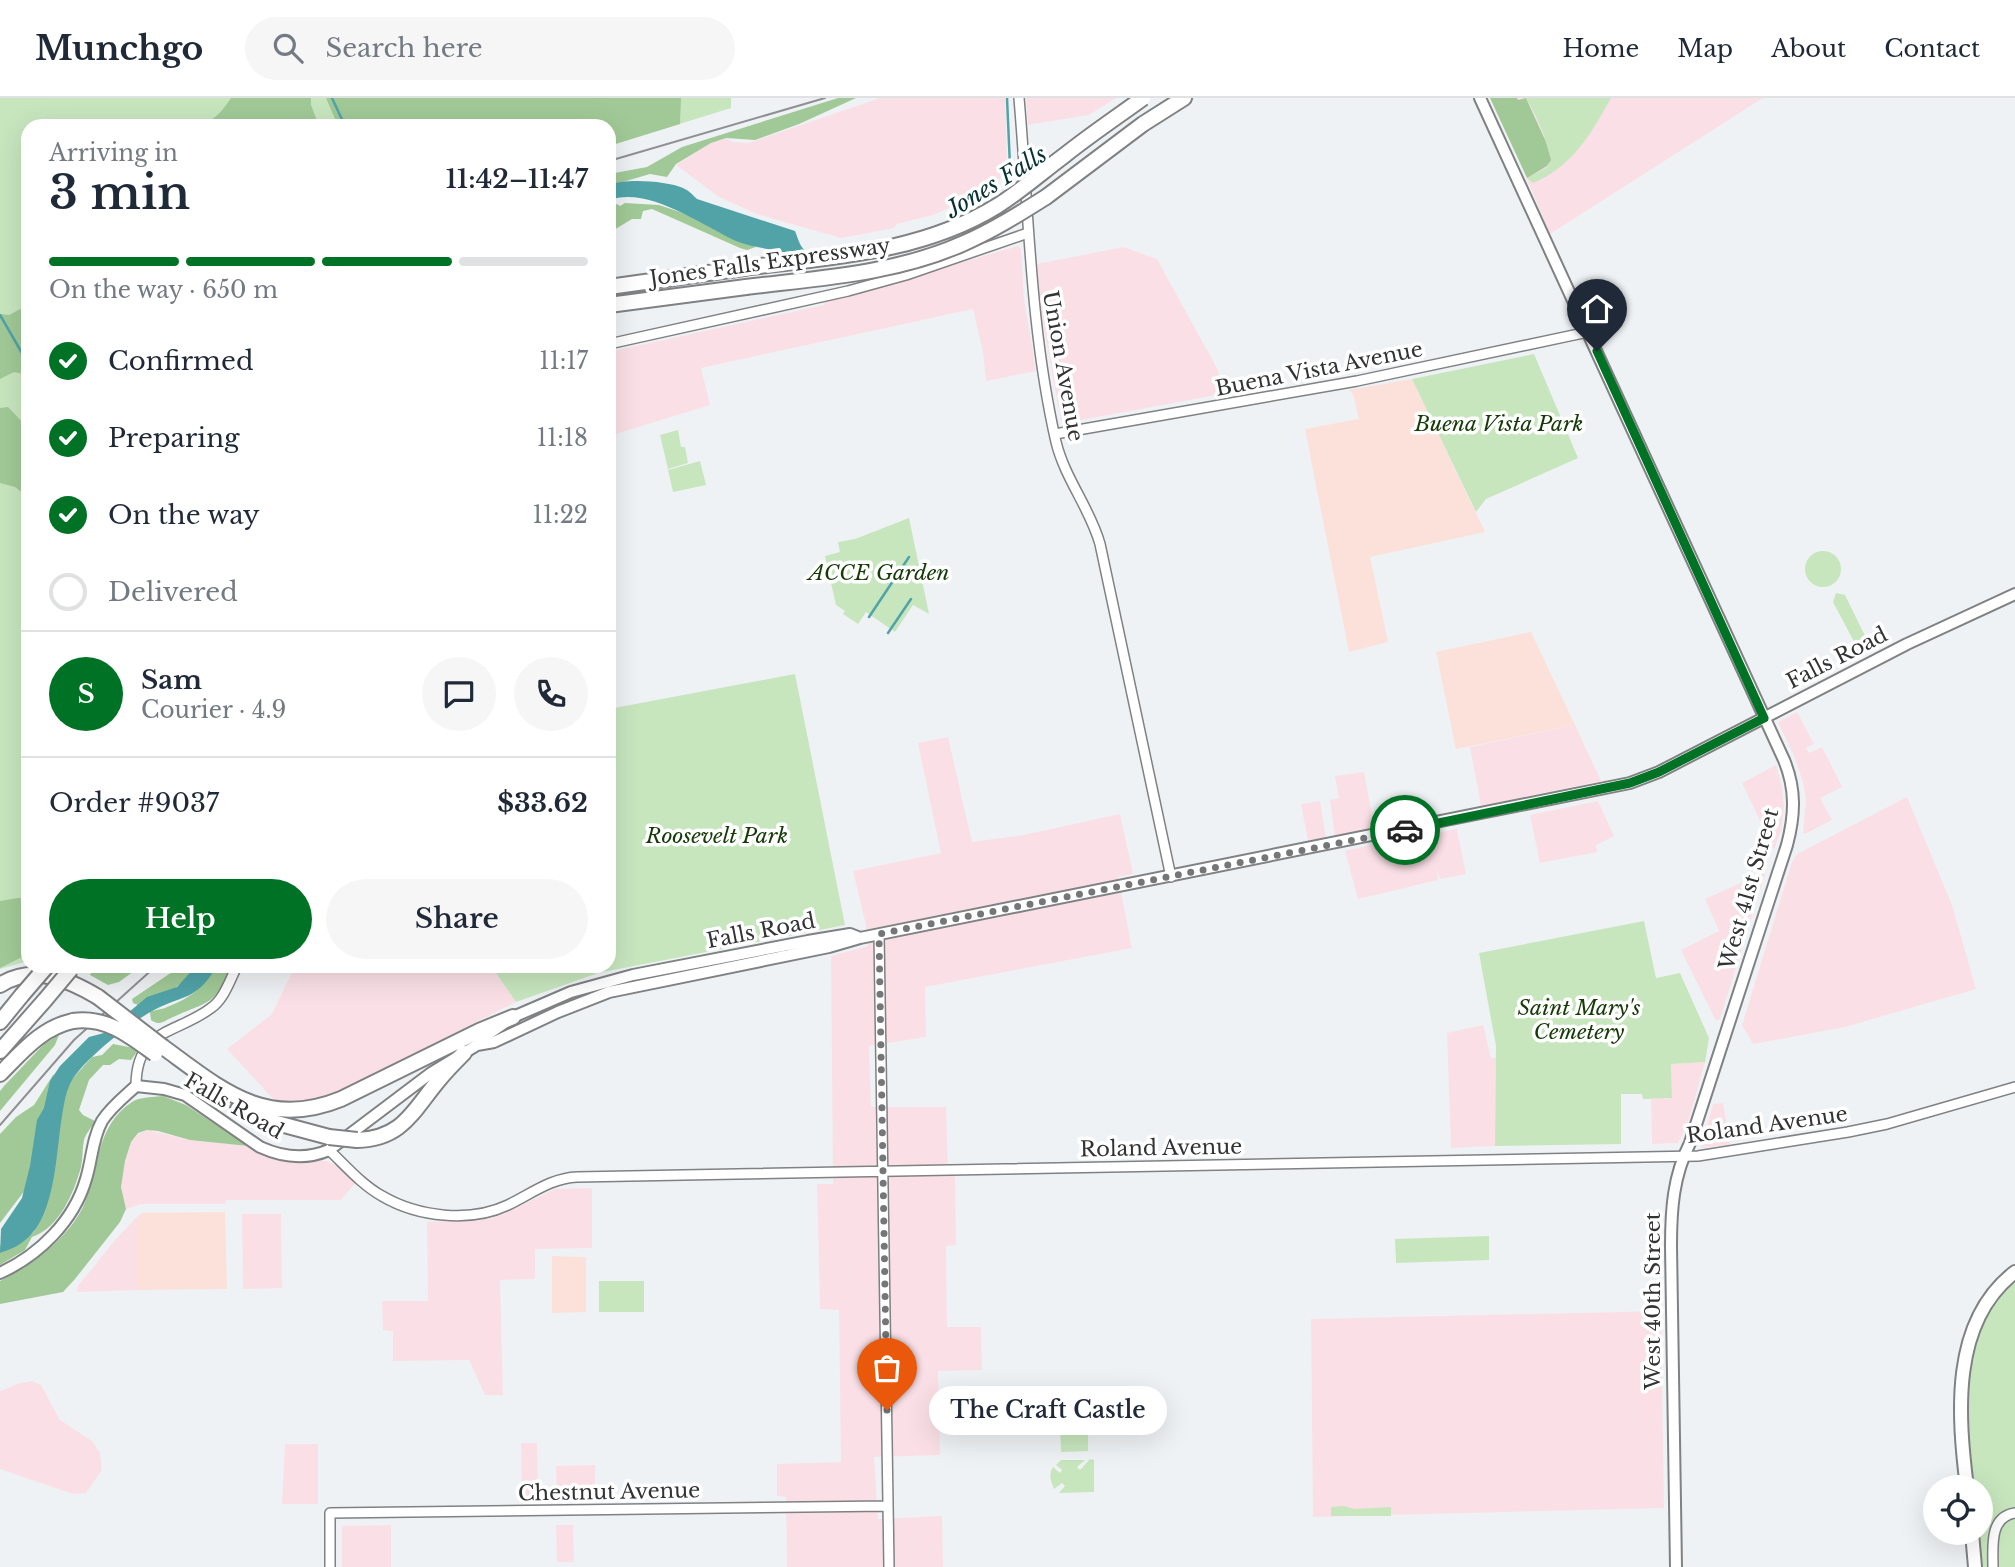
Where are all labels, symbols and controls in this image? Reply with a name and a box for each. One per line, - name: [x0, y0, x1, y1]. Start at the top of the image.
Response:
- search box: [245, 17, 735, 80]
- text: Munchgo: [35, 28, 203, 69]
- icon: search: [269, 29, 307, 67]
- text: Search here: [325, 32, 483, 64]
- text: Home: [1563, 34, 1639, 63]
- text: Map: [1677, 34, 1733, 63]
- text: About: [1771, 34, 1846, 63]
- text: Contact: [1884, 34, 1980, 63]
- text: Arriving in: [49, 139, 178, 167]
- water label: Jones Falls: [939, 140, 1052, 225]
- text: 11:42–11:47: [445, 163, 588, 195]
- text: 3 min: [49, 164, 190, 221]
- street label: Jones Falls Expressway: [645, 232, 893, 292]
- text: On the way · 650 m: [49, 276, 278, 304]
- pin: [1567, 279, 1627, 351]
- street label: Union Avenue: [1037, 289, 1089, 443]
- icon: home: [1578, 290, 1616, 328]
- street label: Buena Vista Avenue: [1213, 336, 1425, 402]
- icon: check: [49, 342, 87, 380]
- text: Confirmed: [108, 345, 253, 377]
- text: 11:17: [539, 347, 588, 375]
- park label: Buena Vista Park: [1414, 411, 1583, 437]
- icon: check: [49, 419, 87, 457]
- text: Preparing: [108, 422, 240, 454]
- text: 11:18: [537, 424, 588, 452]
- icon: check: [49, 496, 87, 534]
- text: On the way: [108, 499, 260, 531]
- text: 11:22: [533, 501, 588, 529]
- park label: ACCE Garden: [806, 560, 949, 586]
- text: Delivered: [108, 576, 238, 608]
- street label: Falls Road: [1782, 621, 1892, 695]
- button: chat: [422, 657, 496, 731]
- button: phone: [514, 657, 588, 731]
- text: Sam: [141, 664, 202, 696]
- text: S: [77, 678, 95, 710]
- text: Courier · 4.9: [141, 696, 286, 724]
- text: Order #9037: [49, 787, 219, 819]
- text: $33.62: [497, 787, 588, 819]
- courier: [1370, 795, 1440, 865]
- street label: West 41st Street: [1713, 805, 1785, 974]
- icon: car: [1386, 811, 1424, 849]
- park label: Roosevelt Park: [645, 823, 788, 849]
- button: Help: [49, 879, 312, 959]
- button: Share: [326, 879, 588, 959]
- street label: Falls Road: [705, 908, 817, 954]
- park label: Saint Mary's Cemetery: [1518, 995, 1640, 1045]
- street label: Falls Road: [180, 1067, 288, 1145]
- street label: Roland Avenue: [1685, 1101, 1849, 1149]
- street label: Roland Avenue: [1080, 1134, 1242, 1162]
- street label: West 40th Street: [1640, 1212, 1666, 1391]
- pin: [857, 1338, 917, 1410]
- icon: bag: [868, 1349, 906, 1387]
- callout: The Craft Castle: [929, 1386, 1167, 1434]
- text: The Craft Castle: [950, 1396, 1146, 1424]
- map controls: [1923, 1475, 1993, 1545]
- button: locate: [1923, 1475, 1993, 1545]
- street label: Chestnut Avenue: [518, 1477, 700, 1507]

